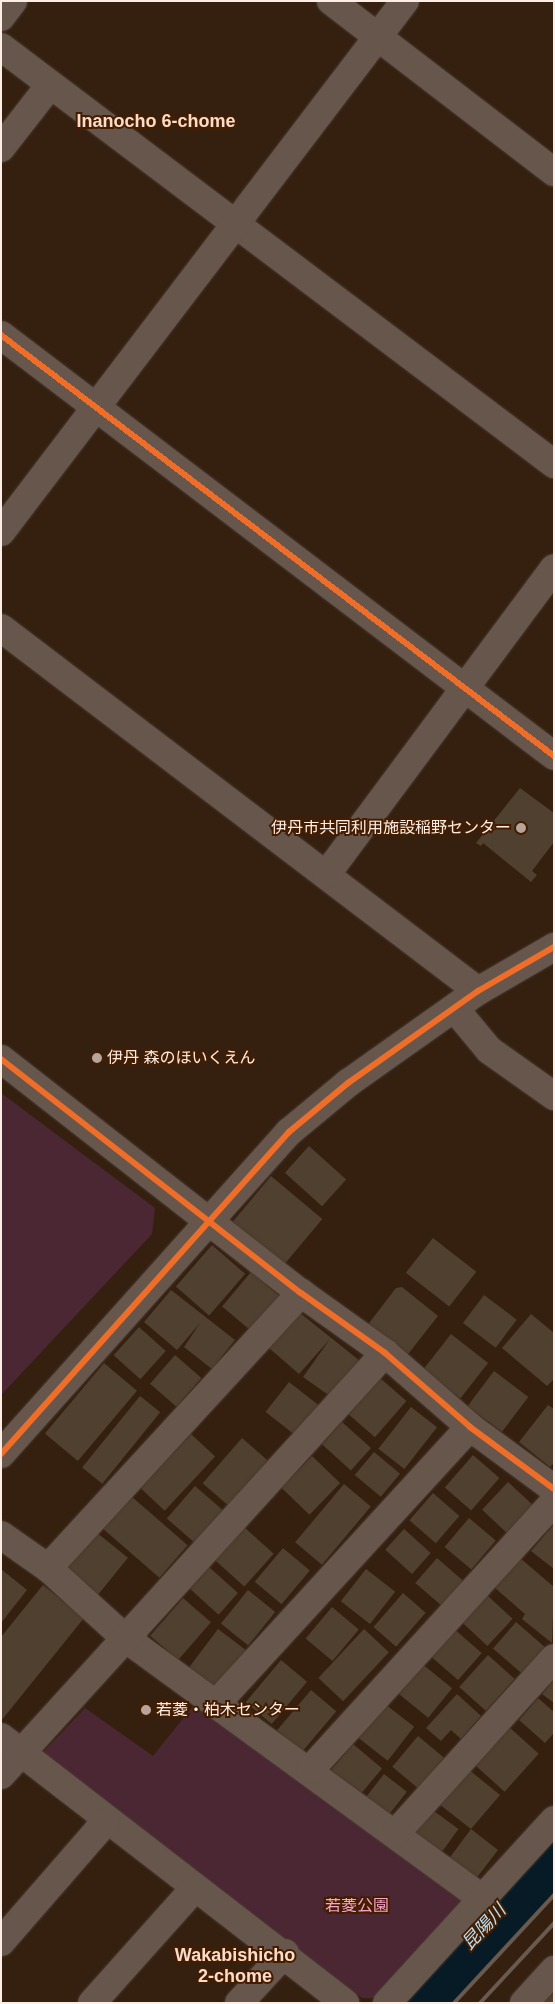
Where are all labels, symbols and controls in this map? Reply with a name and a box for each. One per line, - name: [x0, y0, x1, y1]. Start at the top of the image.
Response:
- district label: Inanocho 6-chome: [76, 110, 236, 132]
- place label: 伊丹市共同利用施設稲野センター: [271, 818, 511, 838]
- marker: 伊丹市共同利用施設稲野センター: [515, 822, 527, 834]
- place label: 伊丹 森のほいくえん: [107, 1048, 255, 1068]
- marker: 伊丹 森のほいくえん: [91, 1052, 103, 1064]
- place label: 若菱・柏木センター: [156, 1700, 300, 1720]
- marker: 若菱・柏木センター: [140, 1704, 152, 1716]
- park label: 若菱公園: [325, 1896, 389, 1916]
- water label: 昆陽川: [458, 1900, 510, 1954]
- district label: Wakabishicho 2-chome: [175, 1945, 295, 1988]

